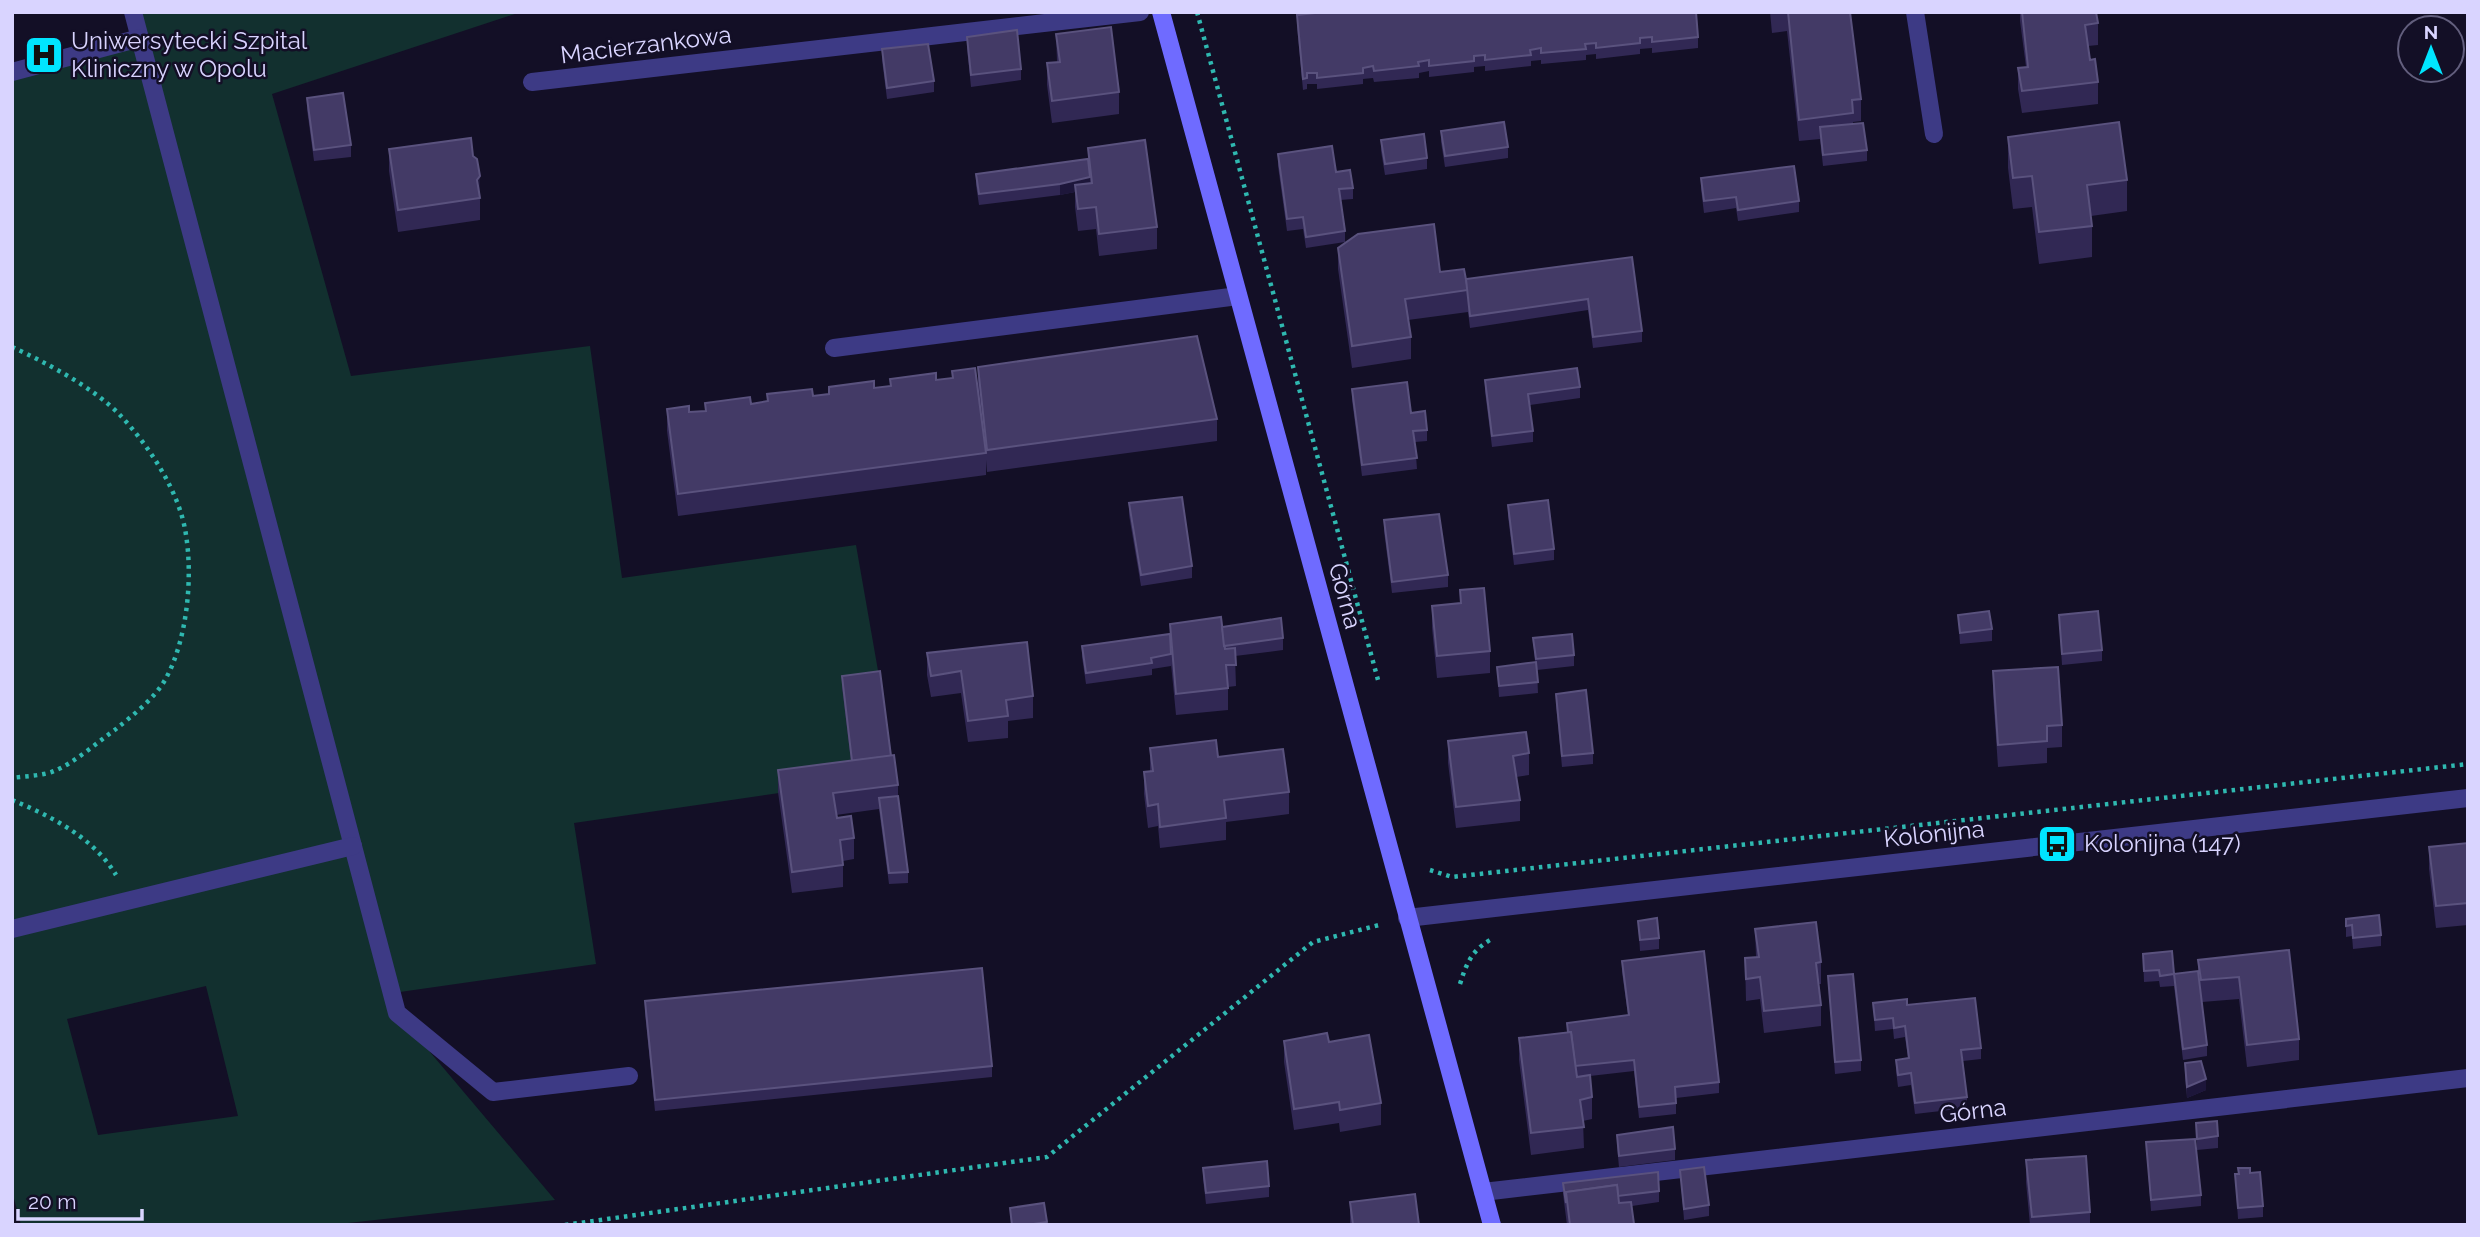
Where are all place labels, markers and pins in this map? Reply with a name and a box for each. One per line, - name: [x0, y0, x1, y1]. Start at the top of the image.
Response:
- place label: Uniwersytecki Szpital Kliniczny w Opolu: [71, 26, 308, 83]
- hospital icon: Uniwersytecki Szpital Kliniczny w Opolu: [23, 34, 65, 76]
- bus stop icon: Kolonijna (147): [2036, 823, 2078, 865]
- place label: Kolonijna (147): [2084, 829, 2241, 858]

